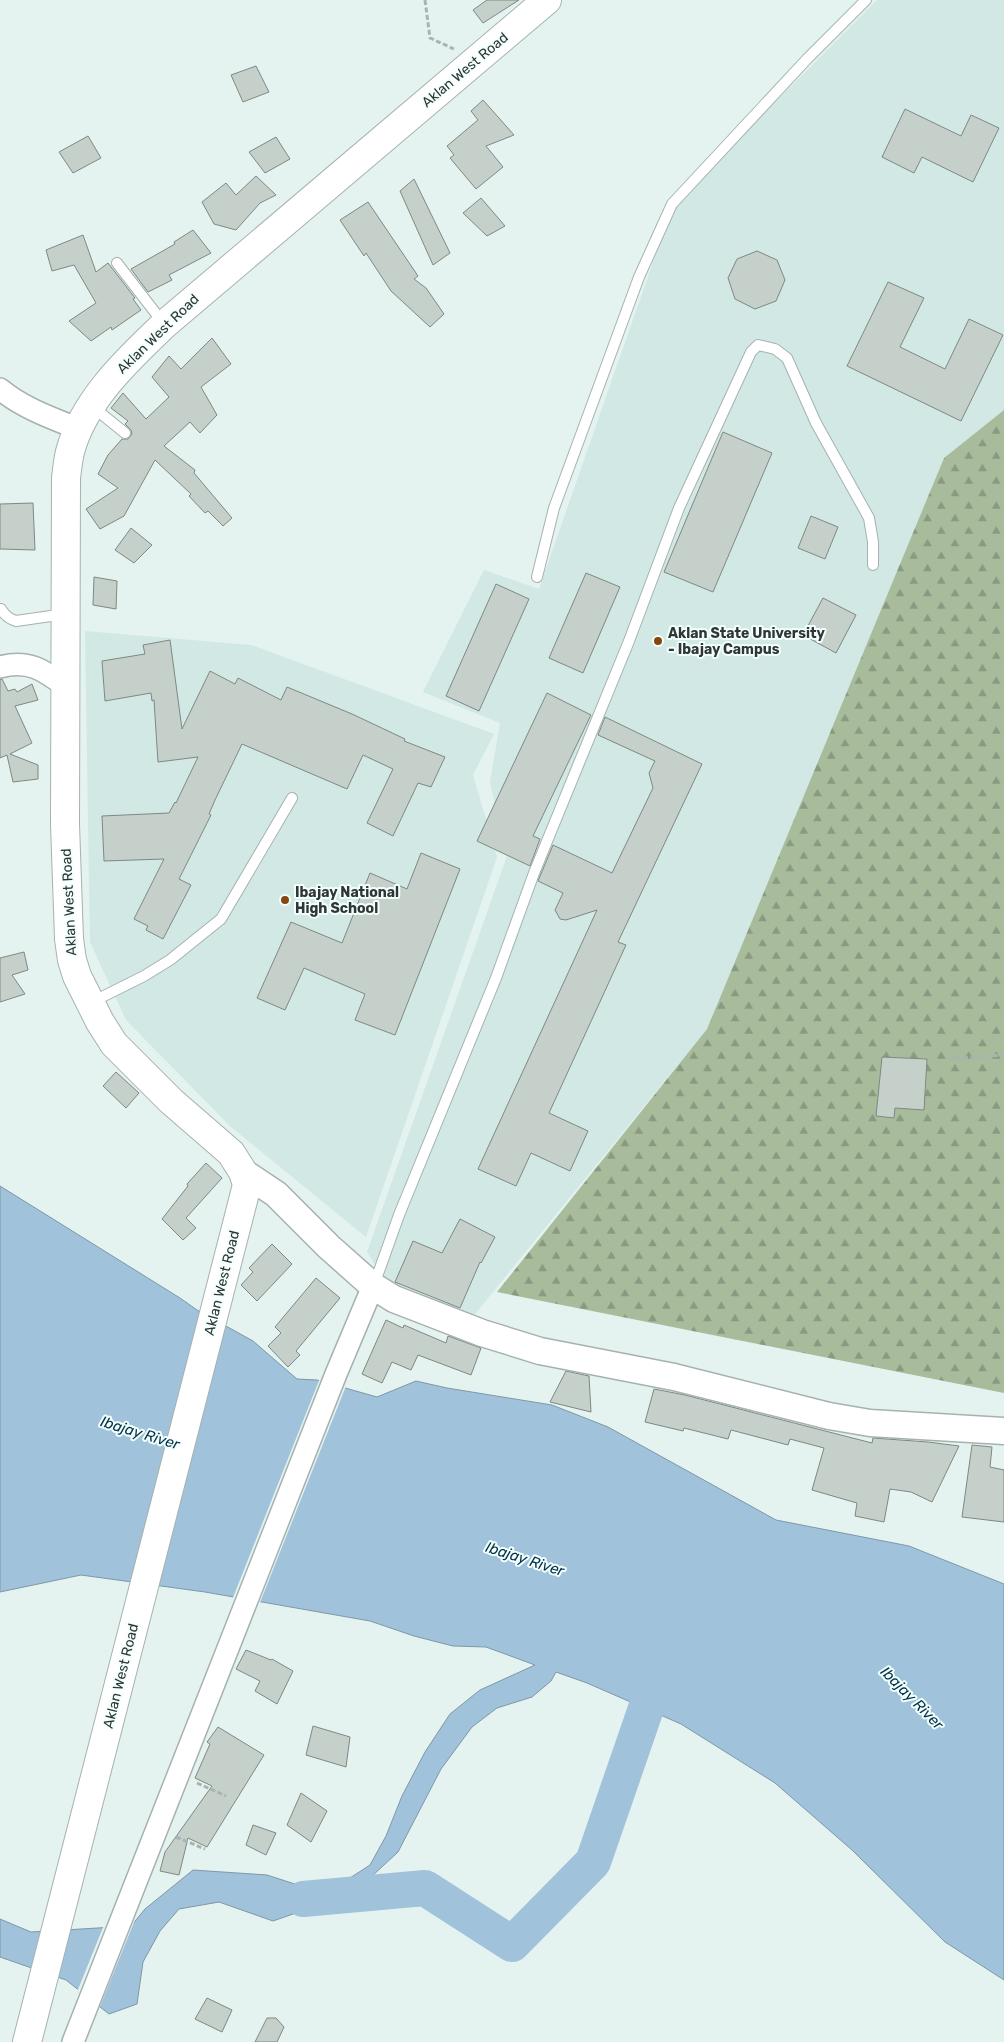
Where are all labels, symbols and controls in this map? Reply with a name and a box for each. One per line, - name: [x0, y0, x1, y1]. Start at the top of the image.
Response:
- street label: Aklan West Road: [418, 29, 512, 111]
- street label: Aklan West Road: [113, 291, 203, 377]
- place label: Aklan State University - Ibajay Campus: [668, 625, 825, 658]
- marker: Aklan State University - Ibajay Campus: [652, 635, 664, 647]
- street label: Aklan West Road: [58, 848, 80, 956]
- place label: Ibajay National High School: [295, 884, 399, 917]
- marker: Ibajay National High School: [279, 894, 291, 906]
- street label: Aklan West Road: [201, 1229, 243, 1337]
- water label: Ibajay River: [98, 1412, 183, 1454]
- water label: Ibajay River: [483, 1538, 568, 1581]
- street label: Aklan West Road: [100, 1622, 142, 1730]
- water label: Ibajay River: [877, 1663, 948, 1734]

